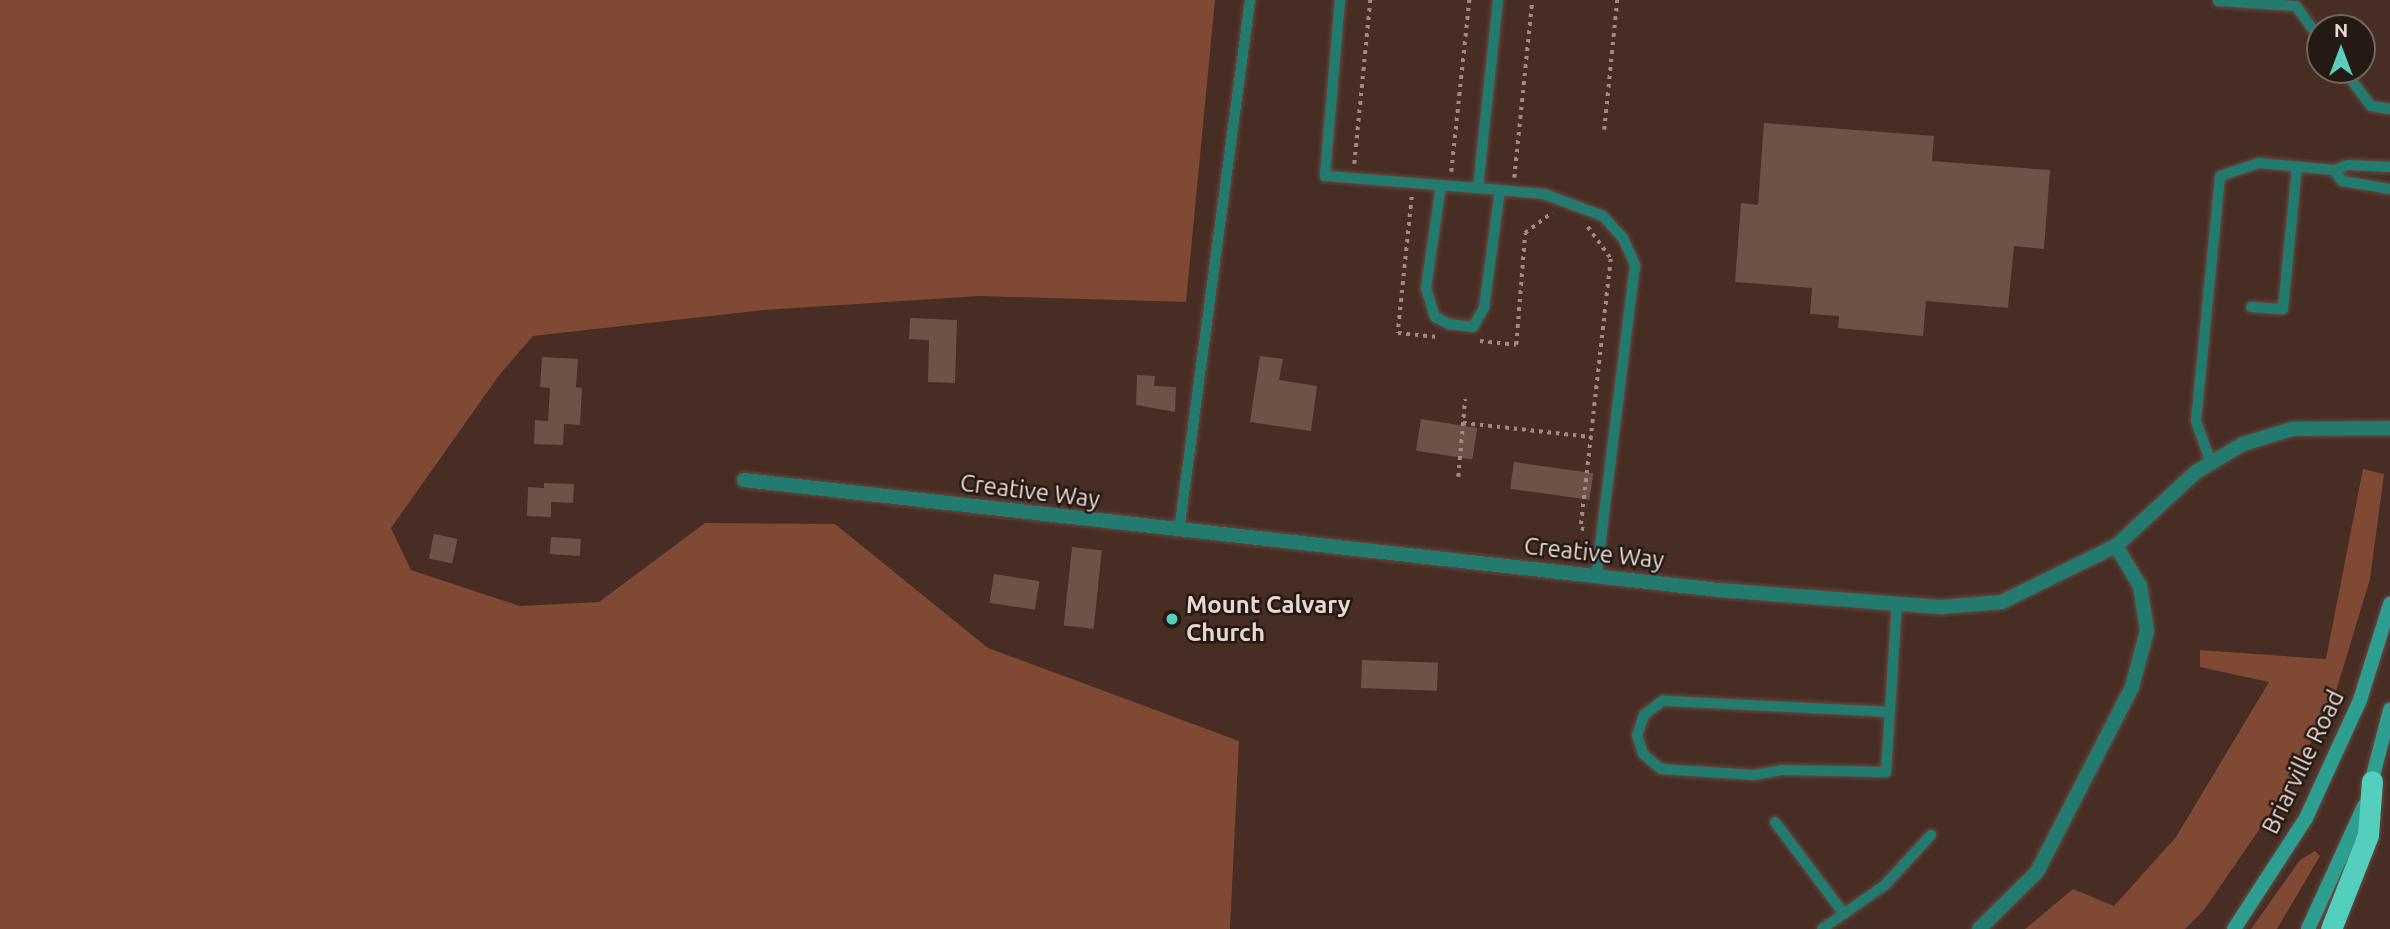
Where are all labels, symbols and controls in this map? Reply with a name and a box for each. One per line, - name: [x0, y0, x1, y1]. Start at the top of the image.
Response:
- north arrow: [2306, 14, 2376, 84]
- text: N: [2334, 19, 2348, 41]
- street label: Creative Way: [958, 468, 1102, 514]
- street label: Creative Way: [1523, 531, 1665, 575]
- place label: Mount Calvary Church: [1186, 591, 1351, 647]
- marker: Mount Calvary Church: [1164, 611, 1180, 627]
- street label: Briarville Road: [2256, 685, 2350, 839]

